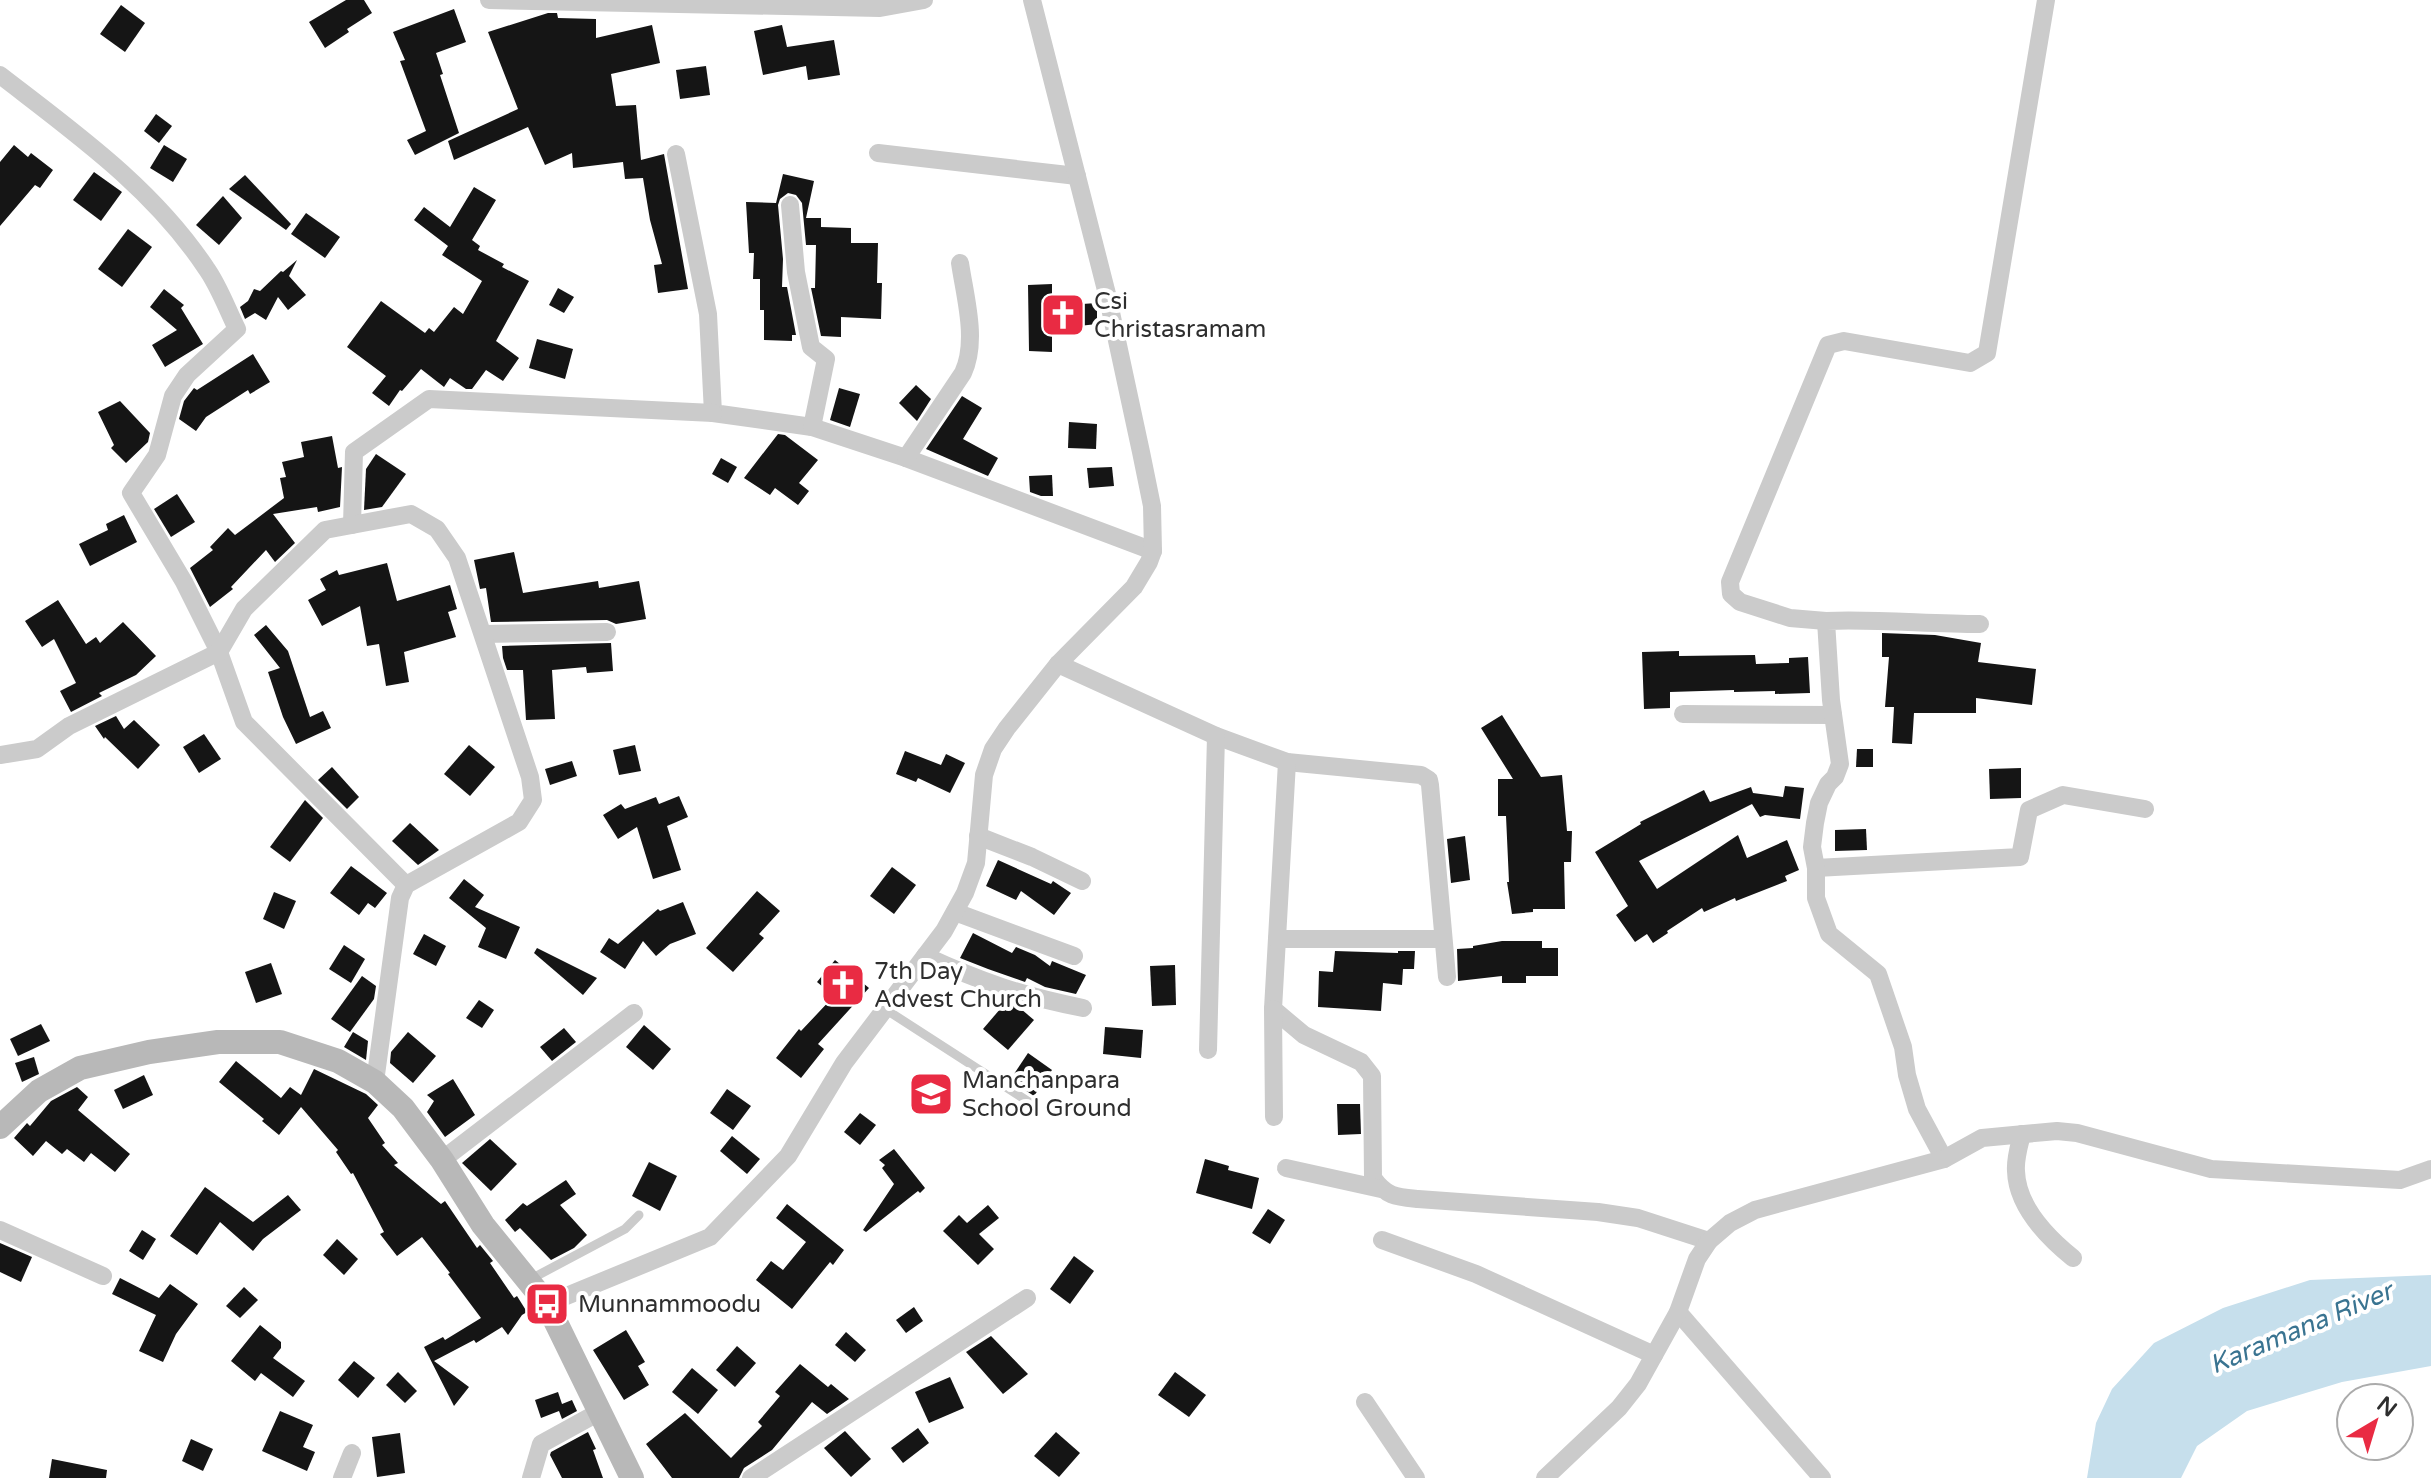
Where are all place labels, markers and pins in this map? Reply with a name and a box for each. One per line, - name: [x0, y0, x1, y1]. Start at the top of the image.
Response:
- place label: Csi Christasramam: [1094, 287, 1266, 344]
- church icon: Csi Christasramam: [1039, 291, 1087, 339]
- place label: 7th Day Advest Church: [874, 957, 1042, 1014]
- church icon: 7th Day Advest Church: [819, 961, 867, 1009]
- place label: Manchanpara School Ground: [962, 1066, 1132, 1123]
- school or university icon: Manchanpara School Ground: [907, 1070, 955, 1118]
- bus stop icon: Munnammoodu: [523, 1280, 571, 1328]
- place label: Munnammoodu: [578, 1290, 761, 1319]

